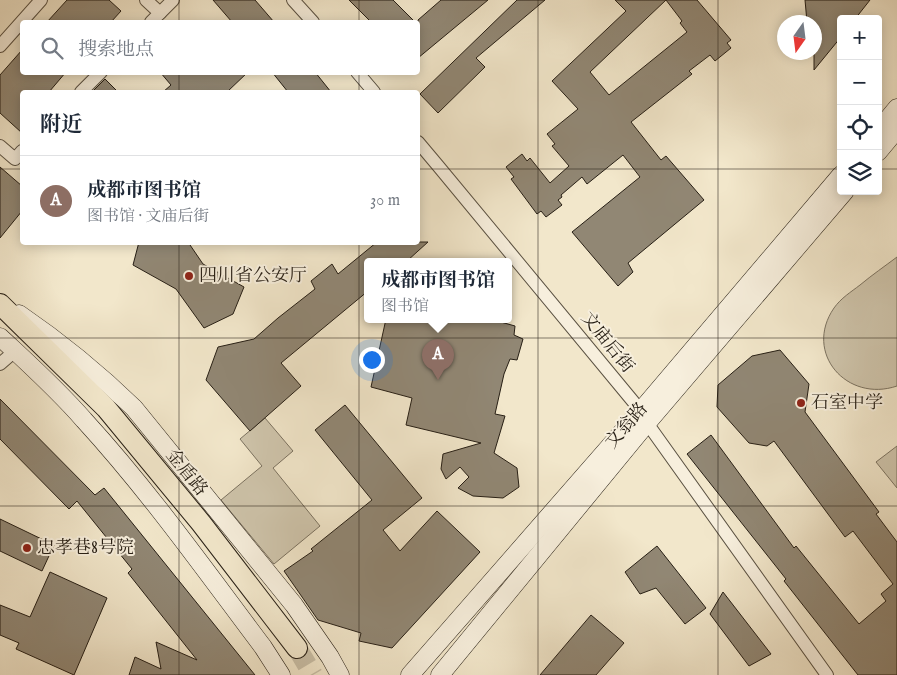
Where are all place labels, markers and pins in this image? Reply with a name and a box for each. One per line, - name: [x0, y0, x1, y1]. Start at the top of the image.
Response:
- place label: 四川省公安厅: [199, 265, 307, 288]
- marker: 四川省公安厅: [183, 270, 195, 282]
- pin: A: [422, 339, 454, 380]
- place label: 石室中学: [811, 392, 883, 415]
- marker: 石室中学: [795, 397, 807, 409]
- place label: 忠孝巷8号院: [37, 537, 134, 560]
- marker: 忠孝巷8号院: [21, 542, 33, 554]

